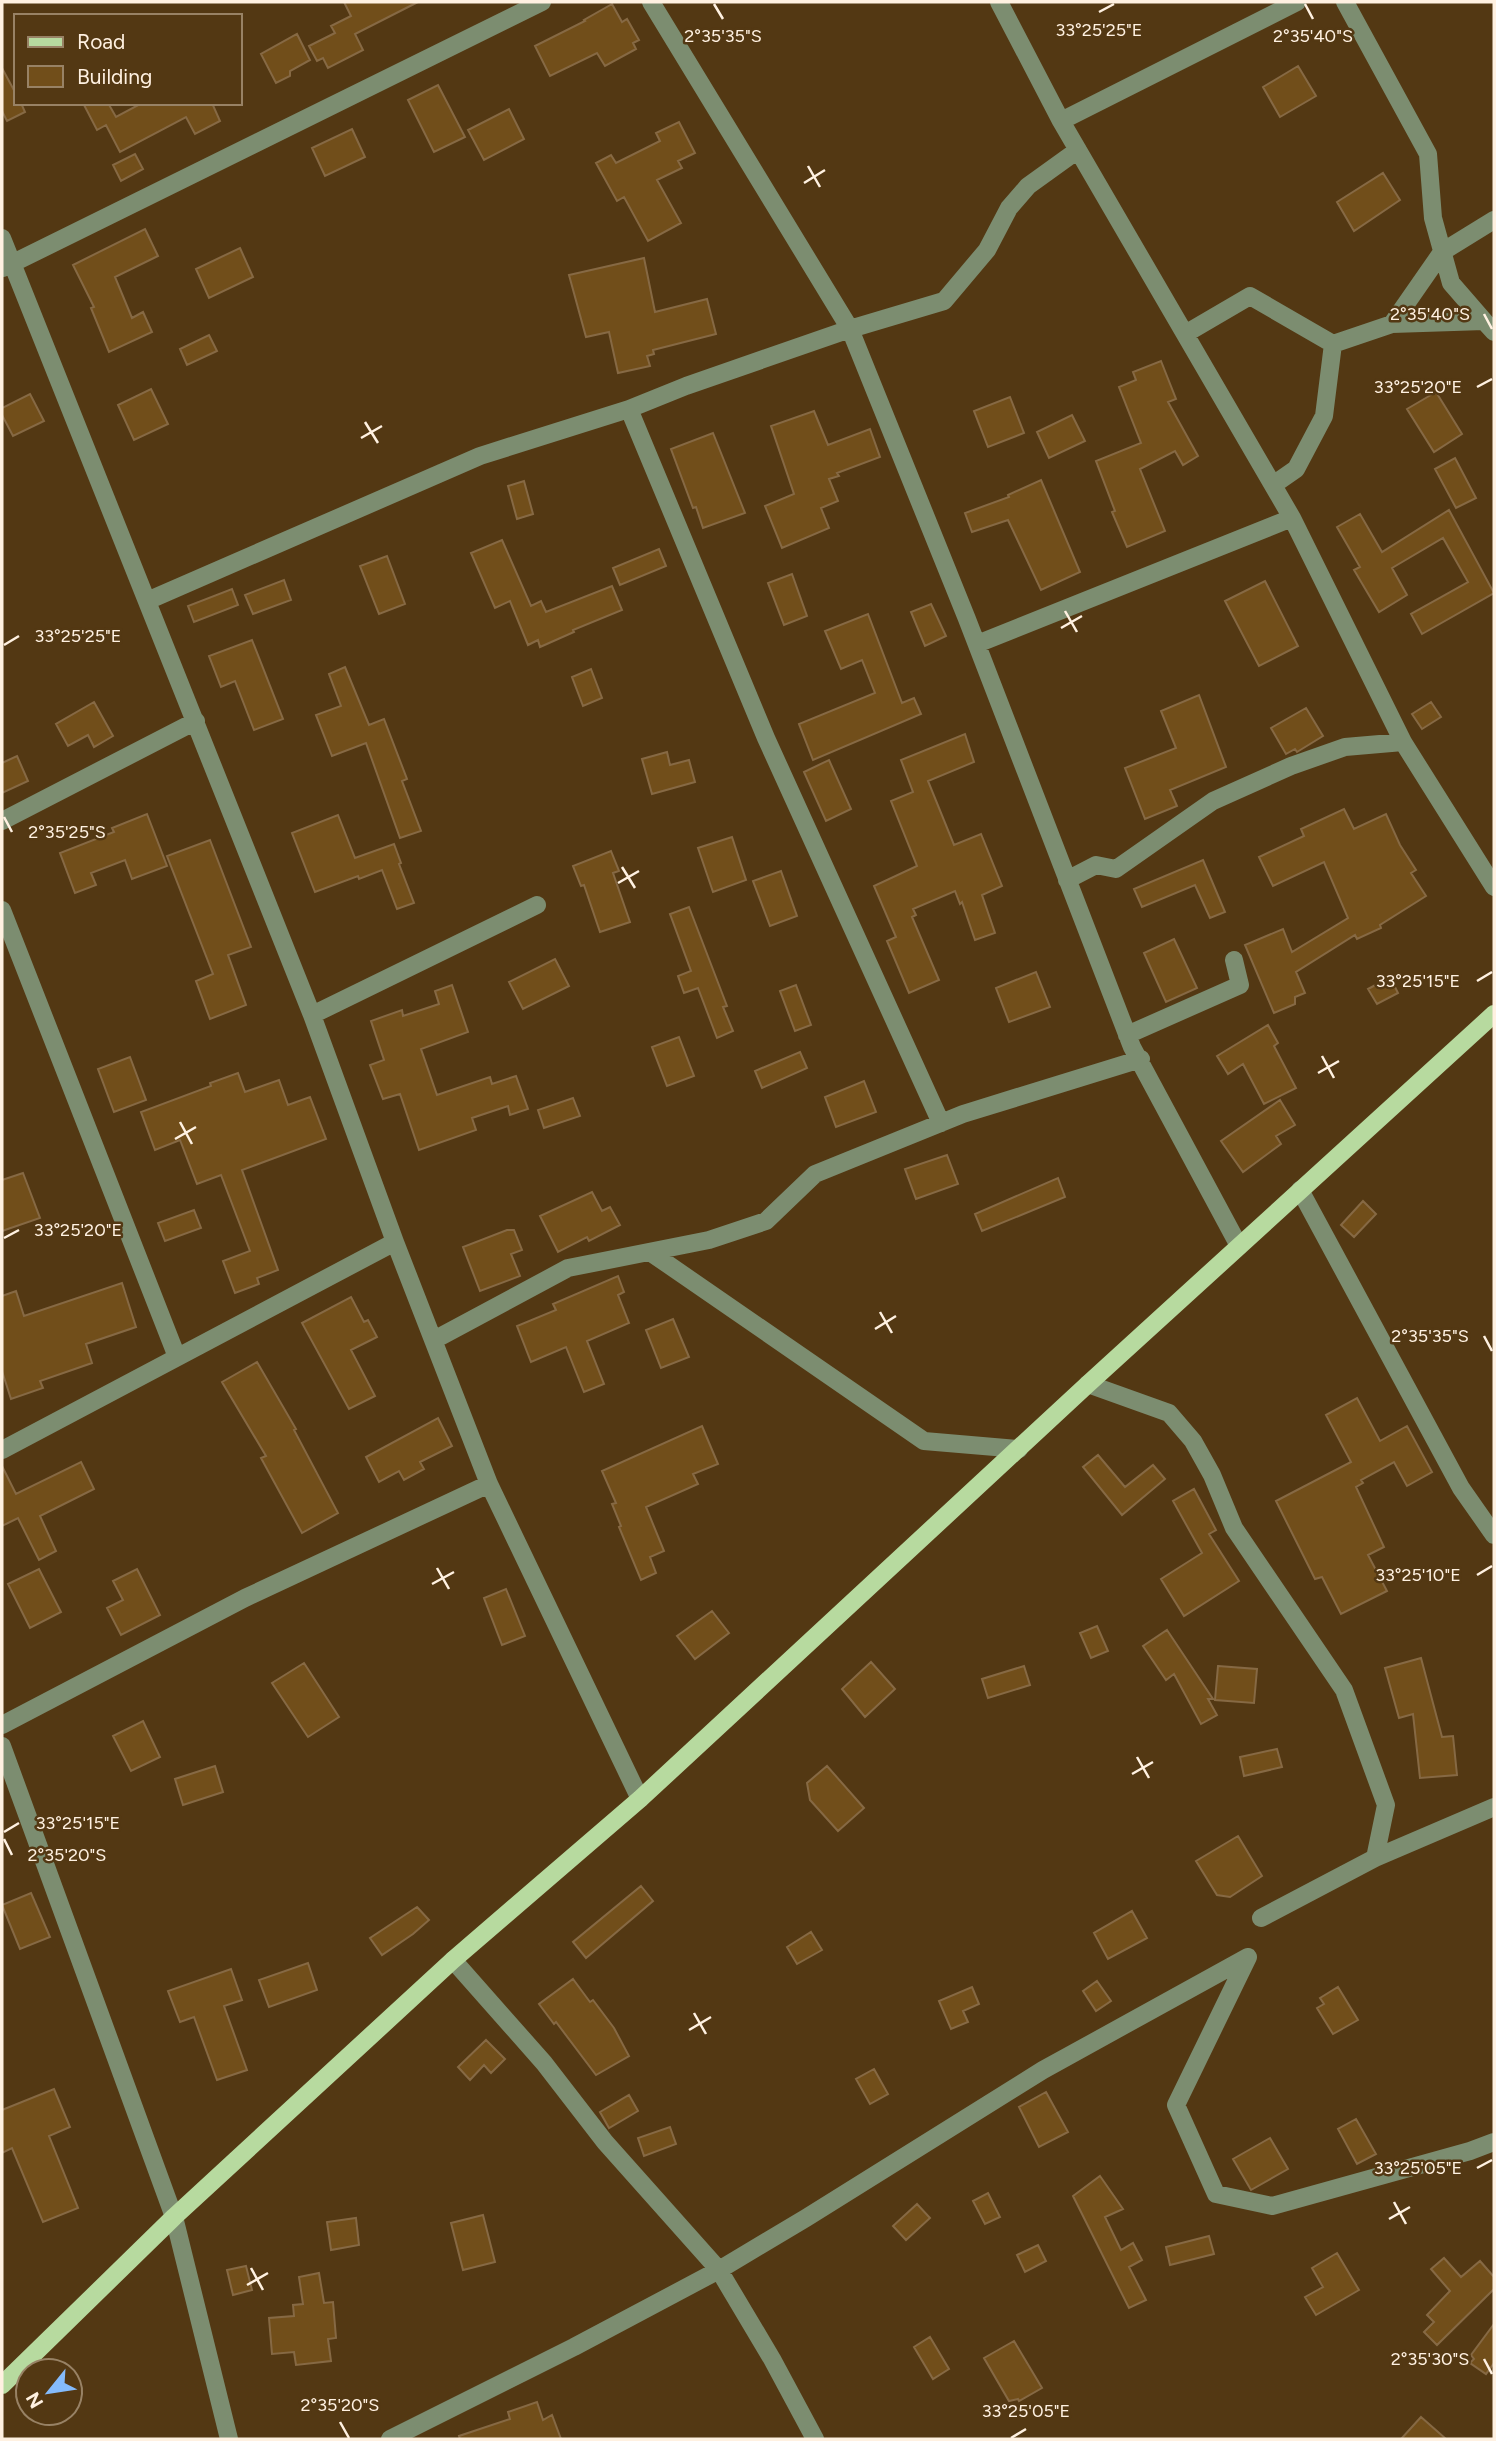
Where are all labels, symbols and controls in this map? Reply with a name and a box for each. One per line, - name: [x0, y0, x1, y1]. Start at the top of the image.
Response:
- legend: [14, 14, 242, 105]
- text: 33°25'25"E: [1055, 19, 1143, 41]
- text: 2°35'35"S: [684, 25, 762, 47]
- text: 2°35'40"S: [1273, 25, 1353, 47]
- text: Road: [77, 29, 125, 54]
- text: Building: [77, 64, 152, 89]
- text: 2°35'40"S: [1390, 303, 1470, 325]
- text: 33°25'20"E: [1374, 376, 1462, 398]
- text: 33°25'25"E: [34, 625, 122, 647]
- text: 2°35'25"S: [28, 821, 106, 843]
- text: 33°25'15"E: [1376, 970, 1460, 992]
- text: 33°25'20"E: [34, 1219, 122, 1241]
- text: 2°35'35"S: [1391, 1325, 1469, 1347]
- text: 33°25'10"E: [1375, 1564, 1461, 1586]
- text: 33°25'15"E: [36, 1812, 120, 1834]
- text: 2°35'20"S: [28, 1844, 106, 1866]
- text: 33°25'05"E: [1374, 2157, 1462, 2179]
- text: 2°35'30"S: [1391, 2348, 1469, 2370]
- north arrow: [14, 2357, 84, 2427]
- text: N: [21, 2388, 48, 2412]
- text: 2°35'20"S: [301, 2394, 379, 2416]
- text: 33°25'05"E: [982, 2400, 1070, 2422]

